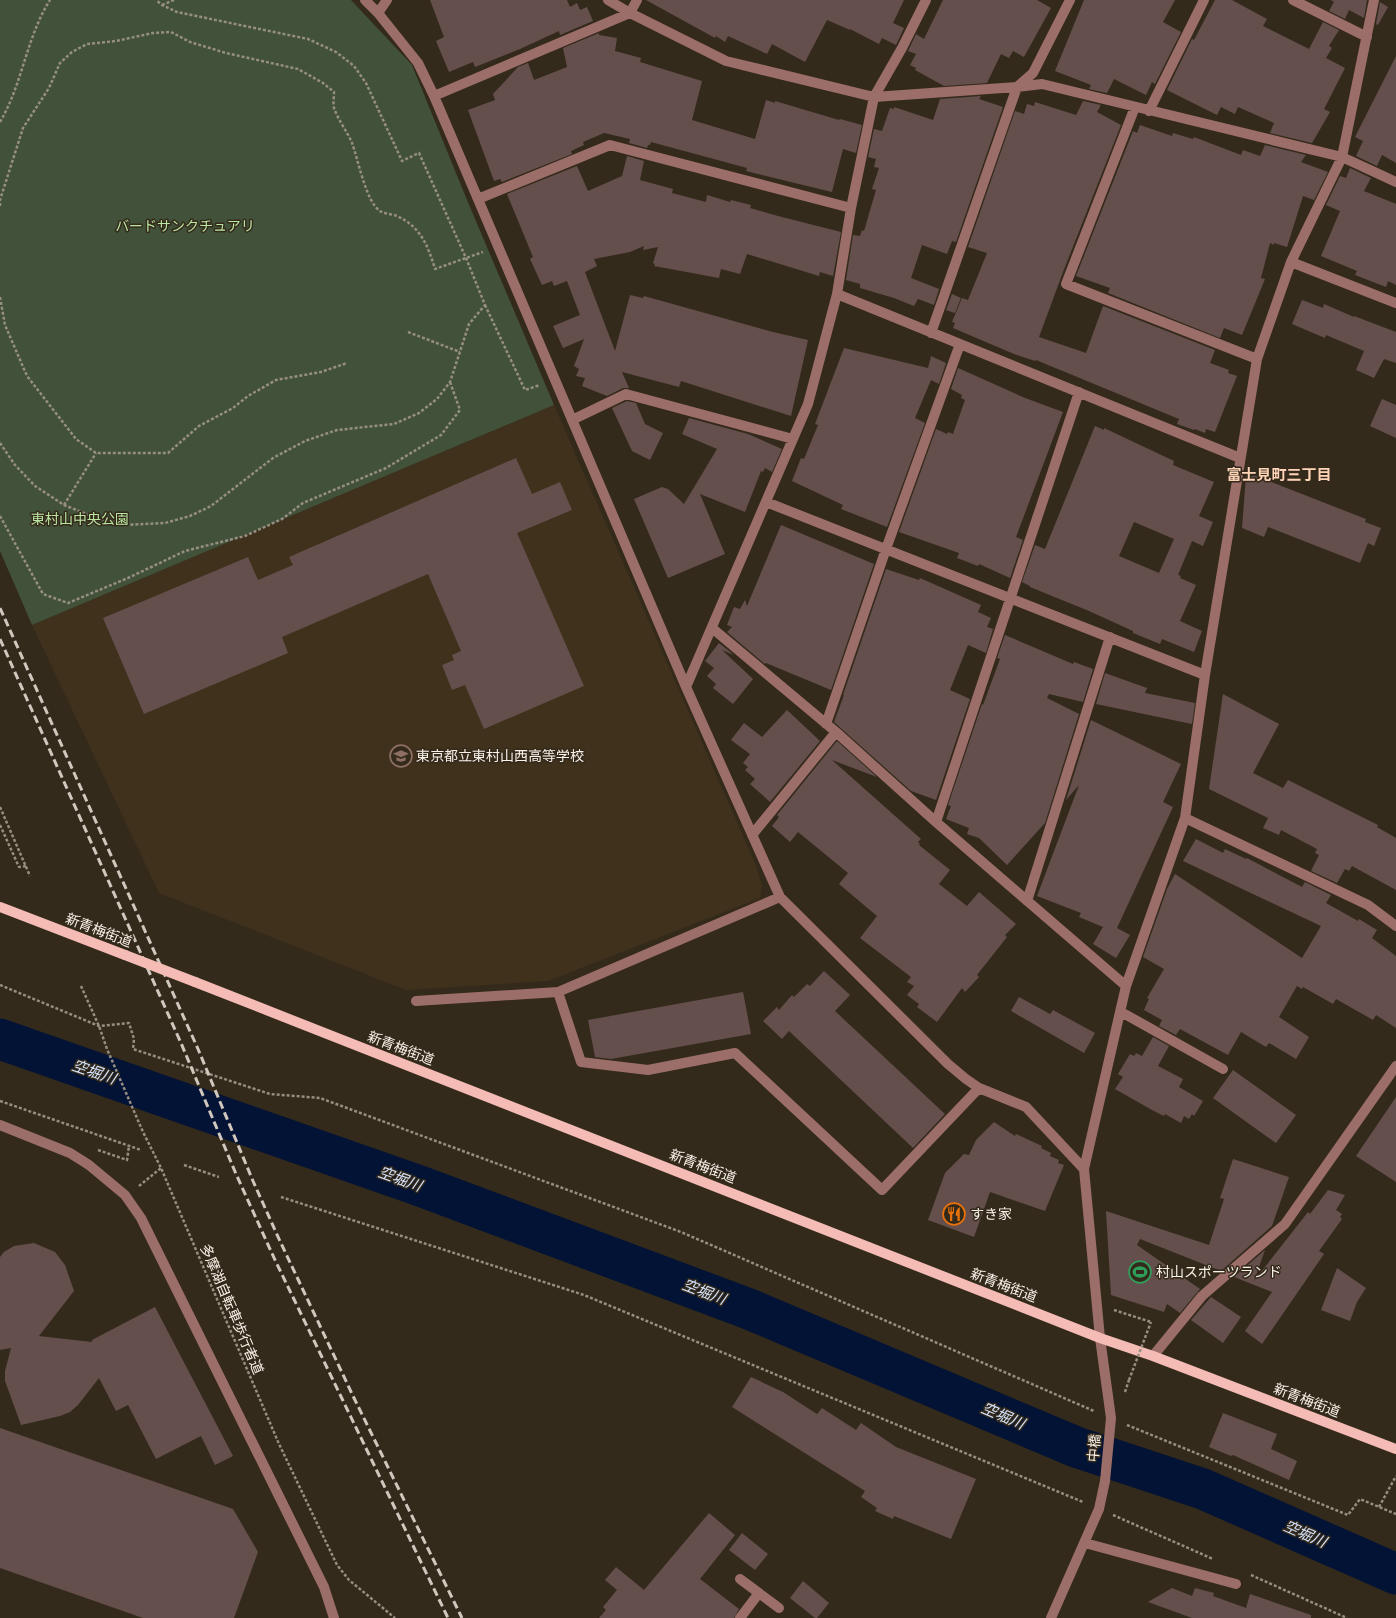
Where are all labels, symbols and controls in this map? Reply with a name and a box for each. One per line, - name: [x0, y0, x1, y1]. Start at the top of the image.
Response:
- park label: バードサンクチュアリ: [115, 217, 255, 234]
- district label: 富士見町三丁目: [1226, 465, 1332, 484]
- park label: 東村山中央公園: [31, 510, 129, 527]
- school or university icon: 東京都立東村山西高等学校: [388, 743, 414, 769]
- place label: 東京都立東村山西高等学校: [416, 747, 584, 764]
- street label: 新青梅街道: [63, 909, 135, 950]
- street label: 新青梅街道: [365, 1027, 437, 1068]
- water label: 空堀川: [70, 1055, 120, 1088]
- street label: 新青梅街道: [667, 1145, 739, 1186]
- water label: 空堀川: [376, 1162, 426, 1196]
- restaurant icon: すき家: [941, 1201, 967, 1227]
- place label: すき家: [970, 1205, 1012, 1222]
- street label: 多摩湖自転車歩行者道: [197, 1241, 268, 1377]
- sports icon: 村山スポーツランド: [1127, 1259, 1153, 1285]
- place label: 村山スポーツランド: [1156, 1263, 1282, 1280]
- street label: 新青梅街道: [968, 1264, 1040, 1305]
- water label: 空堀川: [680, 1275, 730, 1309]
- street label: 新青梅街道: [1271, 1379, 1343, 1420]
- water label: 空堀川: [979, 1398, 1029, 1434]
- street label: 中橋: [1084, 1433, 1103, 1463]
- water label: 空堀川: [1281, 1516, 1331, 1552]

